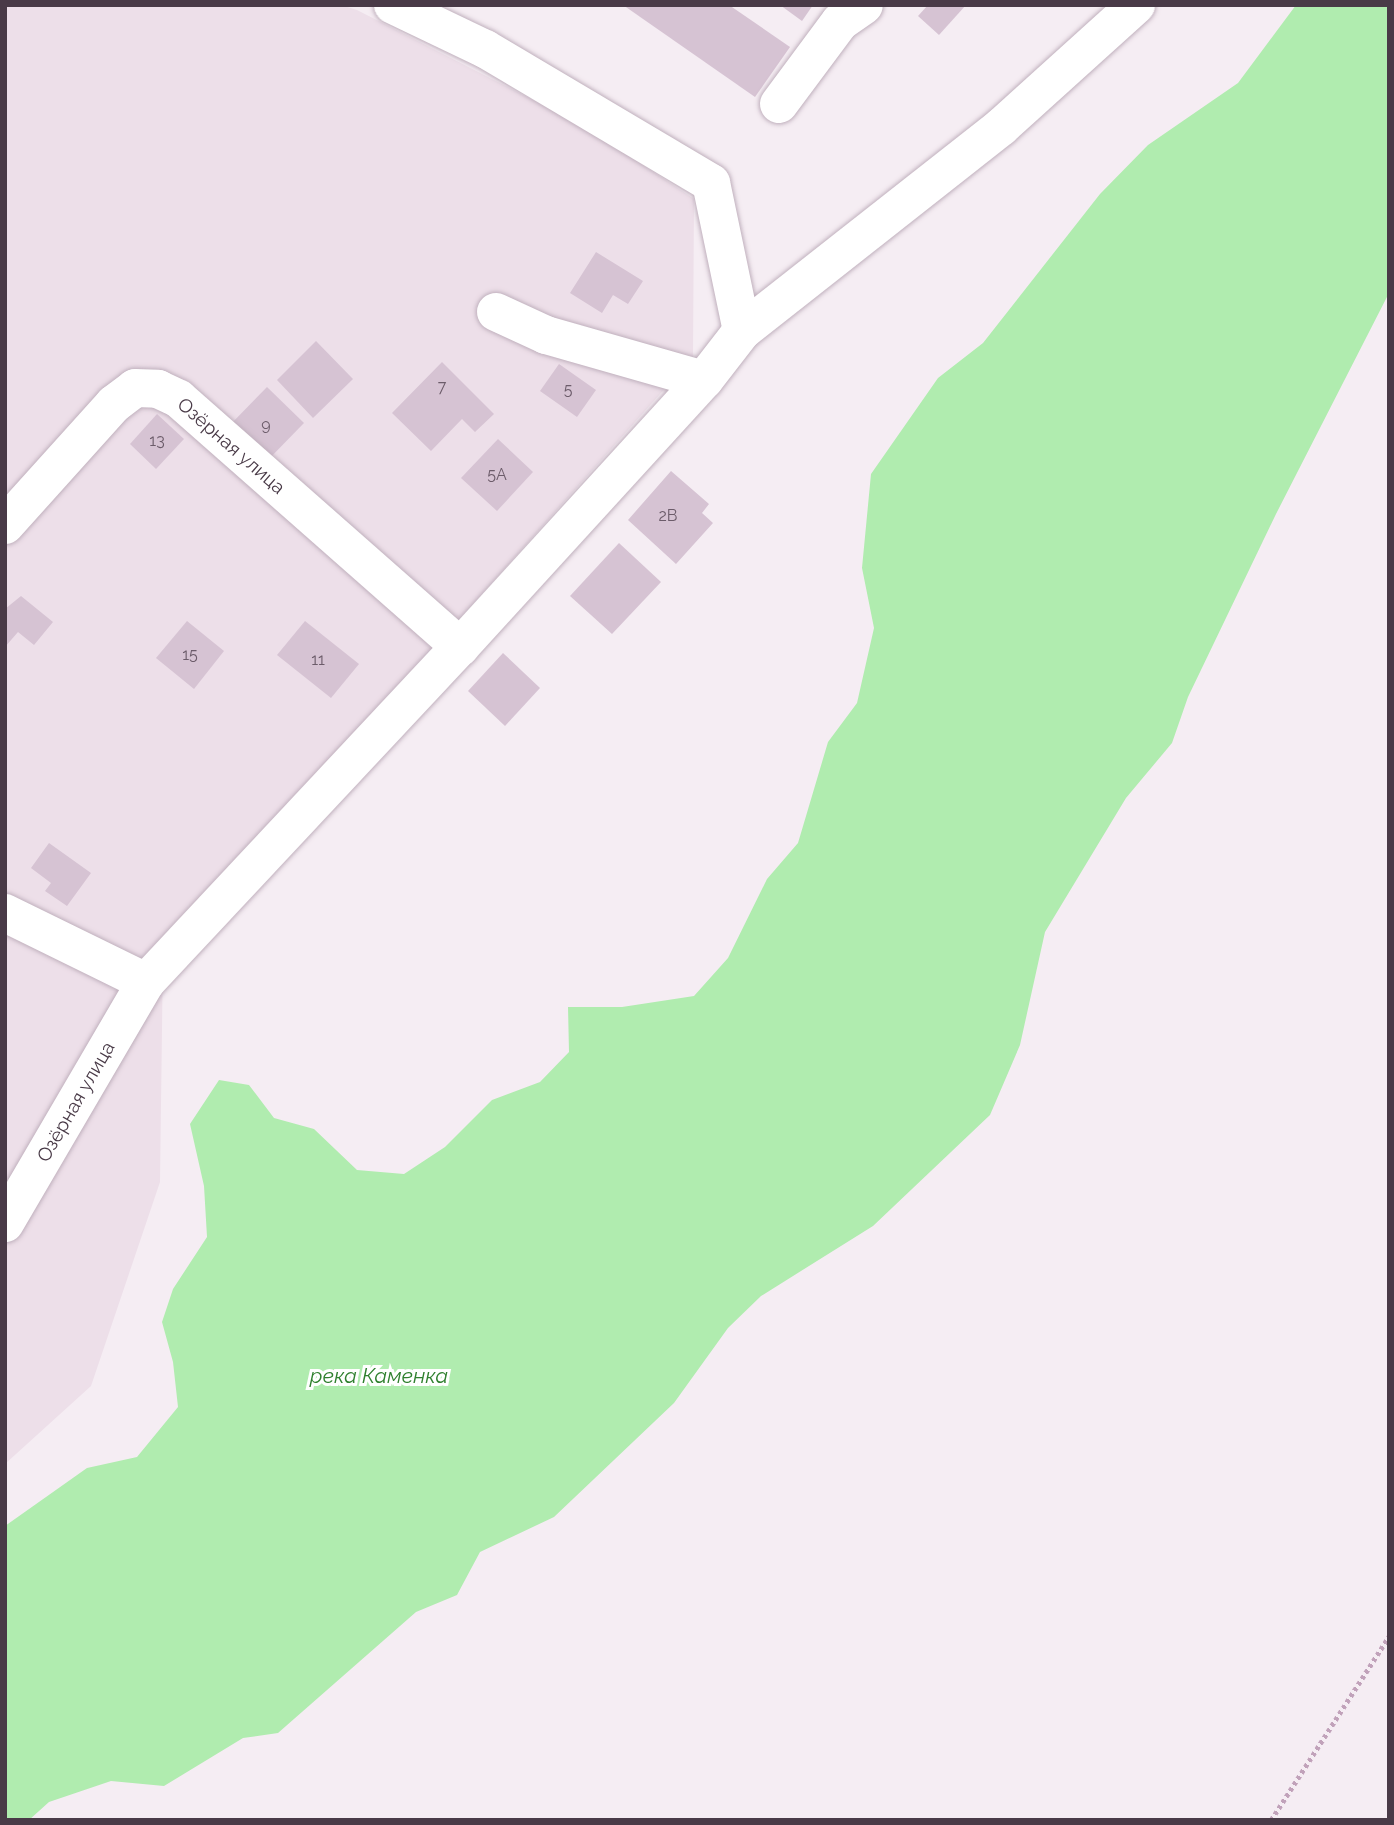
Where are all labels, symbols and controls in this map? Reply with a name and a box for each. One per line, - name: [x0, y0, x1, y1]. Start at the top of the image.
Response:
- house number: 7: [438, 377, 446, 397]
- house number: 5: [564, 380, 572, 400]
- street label: Озёрная улица: [172, 393, 290, 499]
- house number: 9: [261, 415, 271, 435]
- house number: 13: [149, 431, 165, 451]
- house number: 5А: [487, 465, 507, 485]
- house number: 2В: [659, 506, 677, 526]
- house number: 15: [182, 645, 198, 665]
- house number: 11: [311, 650, 325, 670]
- street label: Озёрная улица: [32, 1038, 120, 1166]
- water label: река Каменка: [310, 1363, 448, 1389]

